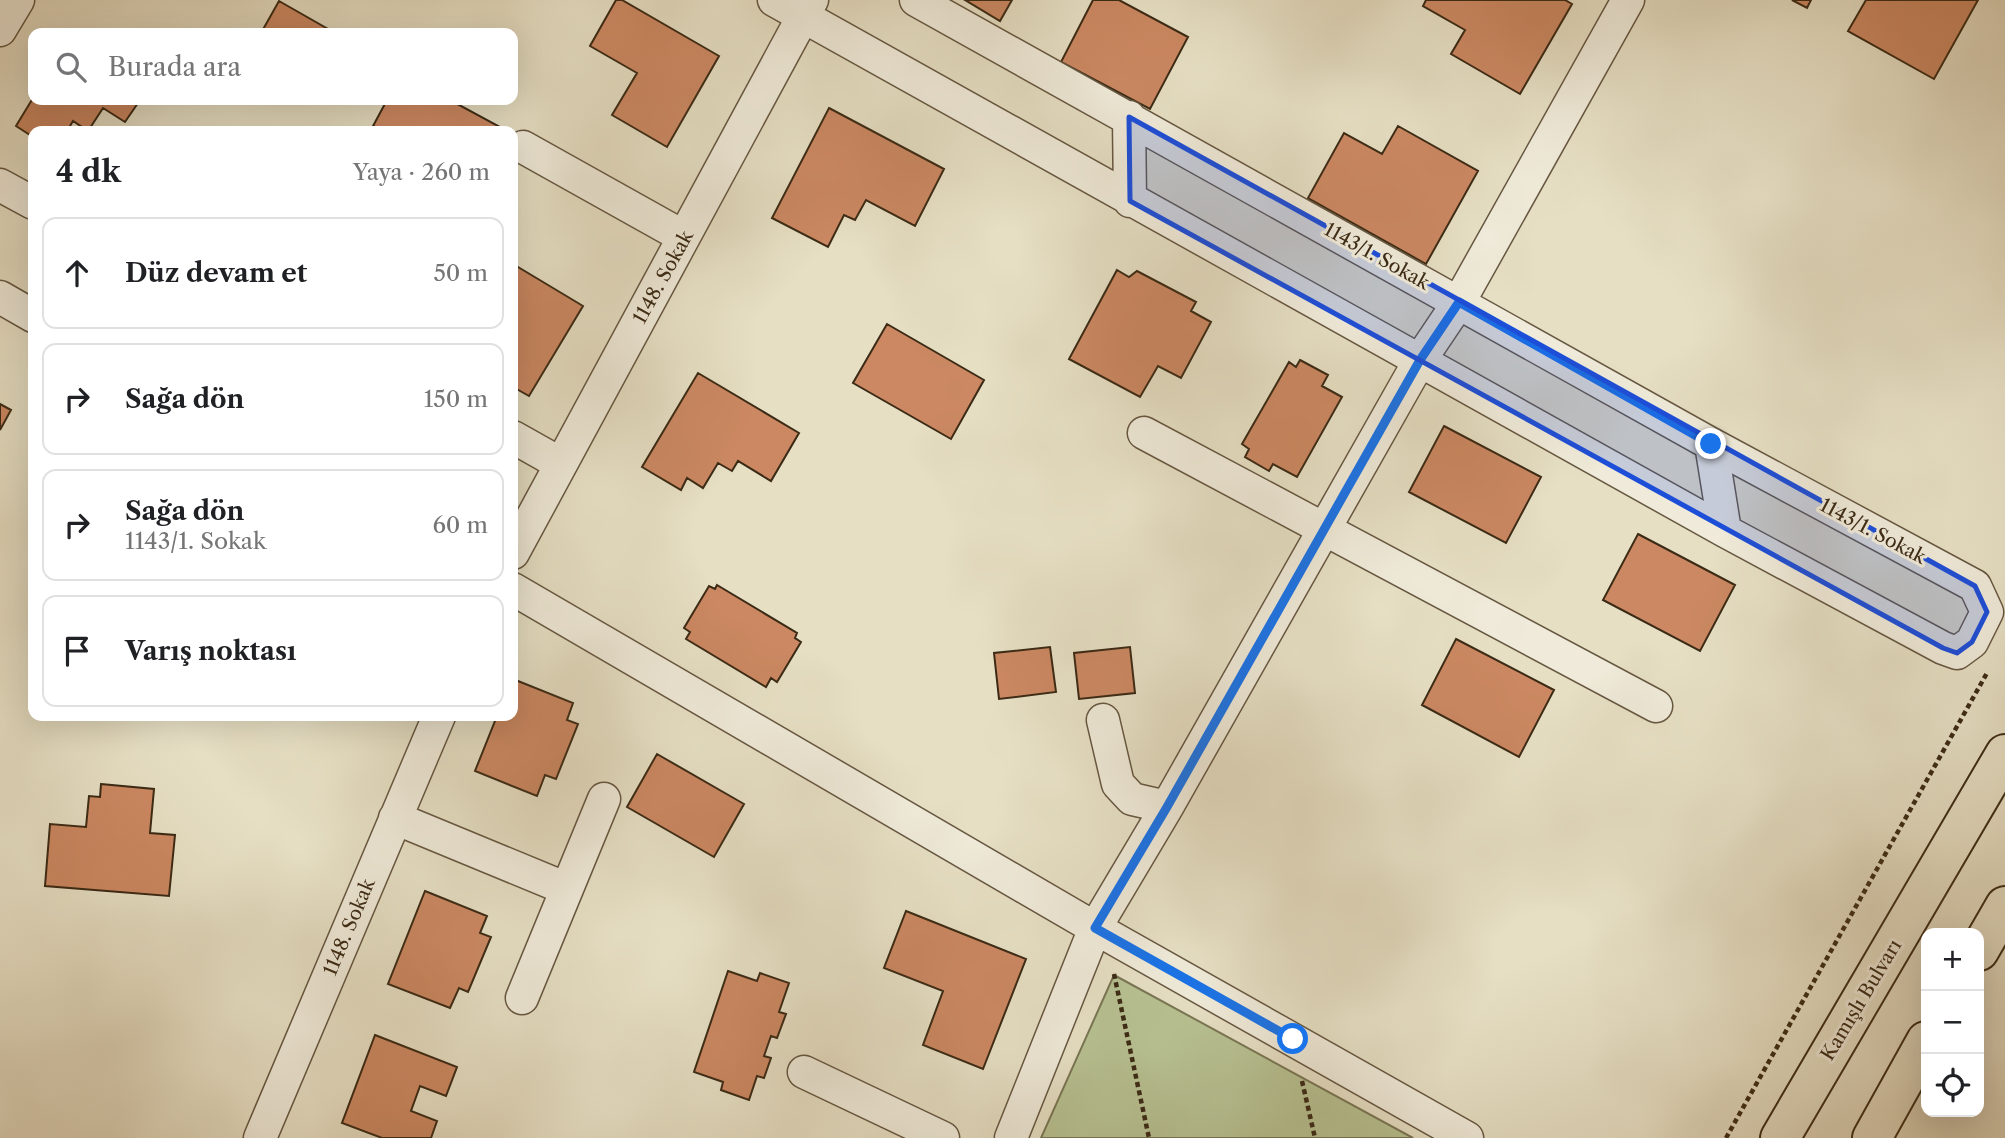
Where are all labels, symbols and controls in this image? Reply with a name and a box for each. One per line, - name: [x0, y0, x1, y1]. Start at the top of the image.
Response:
- search box: [28, 28, 518, 105]
- icon: search: [52, 48, 90, 86]
- text: Burada ara: [108, 51, 241, 83]
- text: 4 dk: [56, 153, 121, 190]
- text: Yaya · 260 m: [353, 158, 490, 186]
- street label: 1143/1. Sokak: [1320, 218, 1434, 295]
- street label: 1148. Sokak: [628, 226, 698, 328]
- icon: ahead: [58, 254, 96, 292]
- text: Düz devam et: [125, 257, 307, 289]
- text: 50 m: [433, 259, 488, 287]
- icon: right: [58, 380, 96, 418]
- text: Sağa dön: [125, 383, 244, 415]
- text: 150 m: [424, 385, 488, 413]
- route end: [1695, 428, 1726, 459]
- street label: 1143/1. Sokak: [1816, 493, 1931, 569]
- text: Sağa dön: [125, 495, 244, 527]
- icon: right: [58, 506, 96, 544]
- text: 60 m: [432, 511, 488, 539]
- text: 1143/1. Sokak: [125, 527, 266, 555]
- icon: arrive: [58, 632, 96, 670]
- text: Varış noktası: [125, 635, 296, 667]
- street label: 1148. Sokak: [318, 874, 380, 979]
- map controls: [1921, 928, 1984, 1117]
- button: +: [1921, 928, 1984, 991]
- street label: Kamışlı Bulvarı: [1816, 935, 1906, 1065]
- button: −: [1921, 991, 1984, 1054]
- route start: [1277, 1023, 1308, 1054]
- button: locate: [1921, 1054, 1984, 1117]

